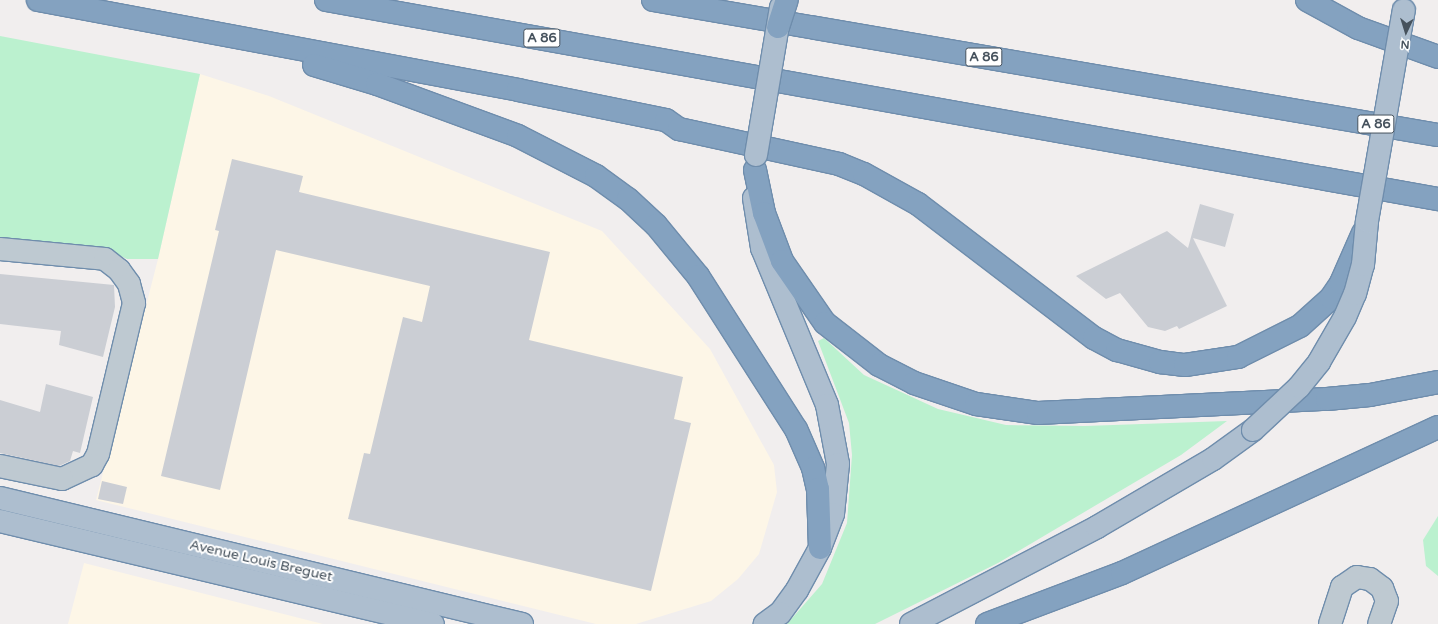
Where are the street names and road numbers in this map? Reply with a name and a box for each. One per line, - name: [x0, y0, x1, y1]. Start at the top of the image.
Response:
- road number: A 86: [523, 27, 561, 49]
- road number: A 86: [965, 46, 1003, 68]
- road number: A 86: [1357, 113, 1395, 135]
- street label: Avenue Louis Breguet: [188, 536, 334, 586]

